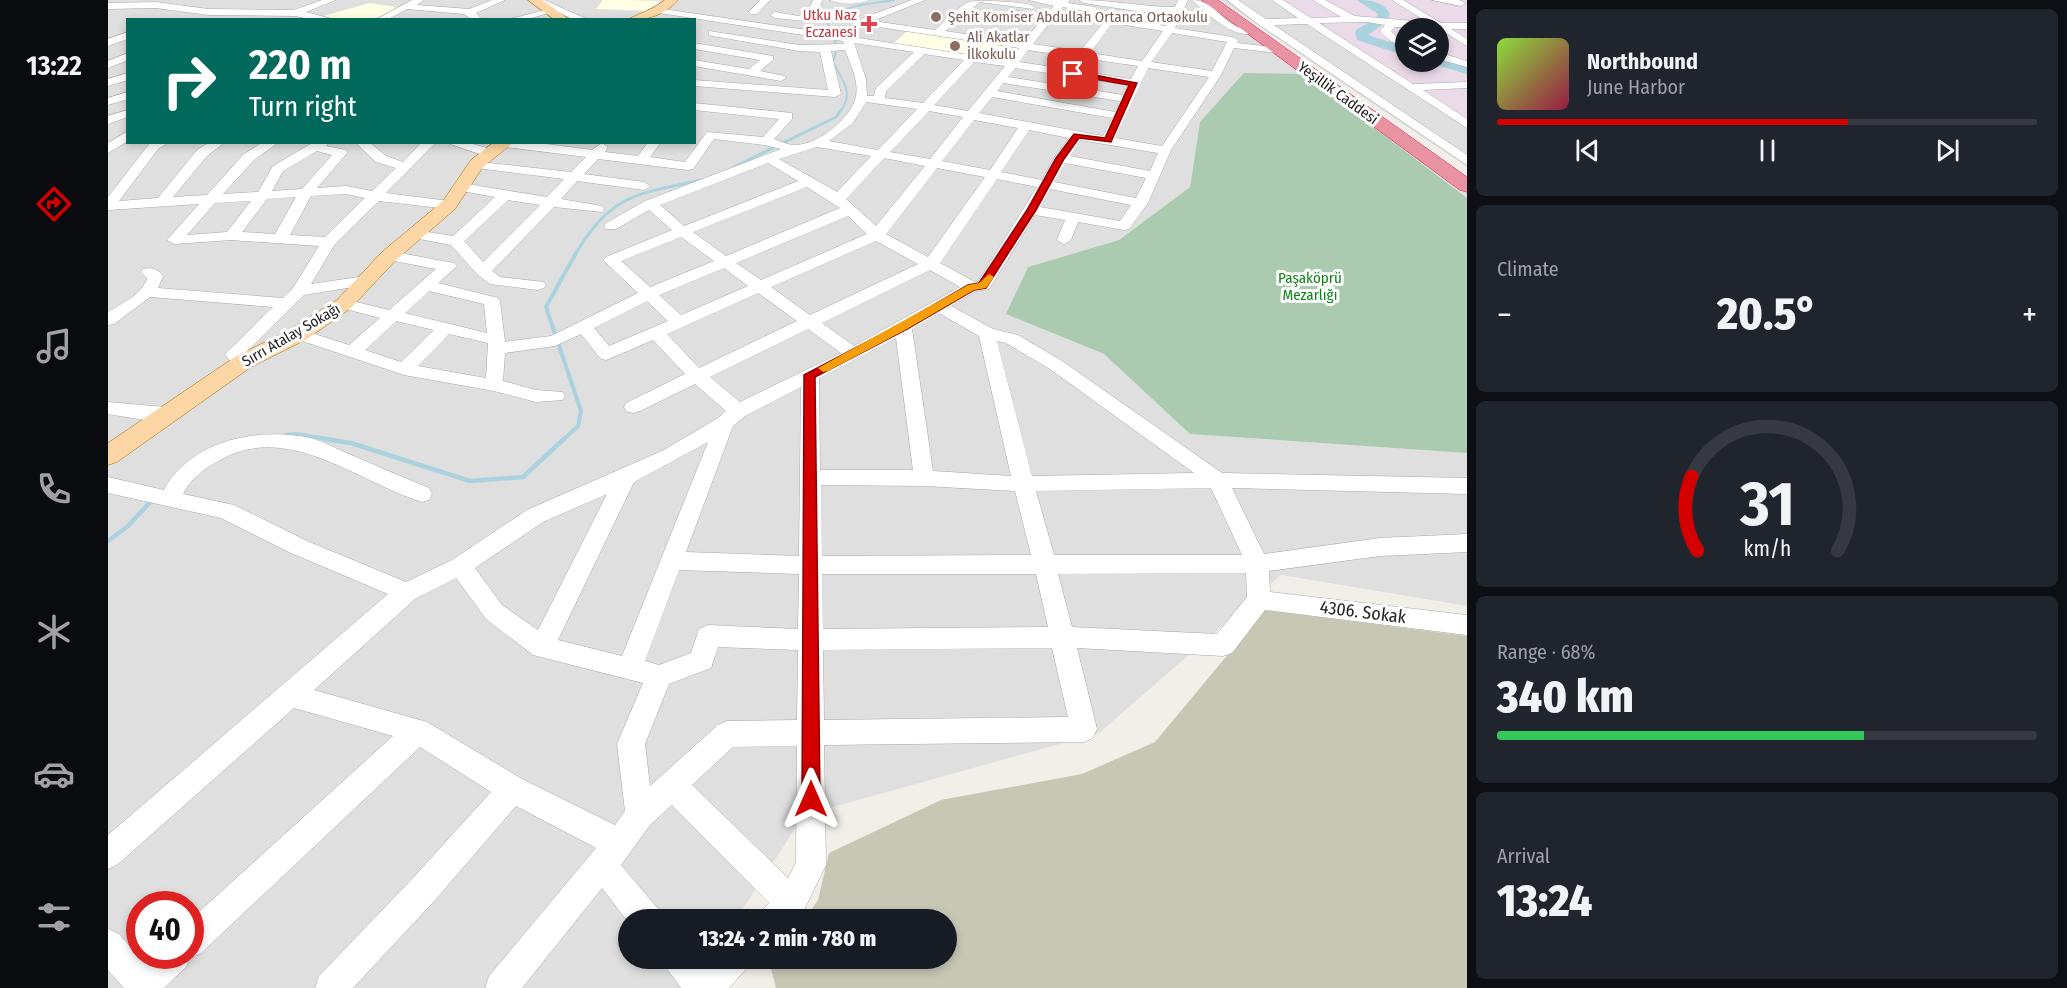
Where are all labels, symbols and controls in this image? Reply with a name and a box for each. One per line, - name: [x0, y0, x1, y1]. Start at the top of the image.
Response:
- place label: Utku Naz Eczanesi: [803, 6, 857, 41]
- place label: Şehit Komiser Abdullah Ortanca Ortaokulu: [948, 8, 1208, 26]
- marker: Şehit Komiser Abdullah Ortanca Ortaokulu: [929, 10, 943, 24]
- marker: Utku Naz Eczanesi: [862, 17, 876, 31]
- map controls: [1395, 18, 1449, 72]
- button: layers: [1395, 18, 1449, 72]
- place label: Ali Akatlar İlkokulu: [967, 28, 1030, 63]
- marker: Ali Akatlar İlkokulu: [948, 39, 962, 53]
- text: 220 m: [249, 40, 352, 90]
- icon: right: [150, 42, 228, 120]
- pin: [1047, 48, 1098, 99]
- text: Northbound: [1587, 48, 1698, 75]
- text: 13:22: [26, 50, 82, 82]
- icon: arrive: [1056, 57, 1089, 90]
- street label: Yeşillik Caddesi: [1294, 58, 1382, 128]
- text: June Harbor: [1587, 75, 1685, 99]
- text: Turn right: [249, 91, 357, 123]
- icon: previous: [1571, 134, 1604, 167]
- icon: pause: [1751, 134, 1784, 167]
- icon: next: [1931, 134, 1964, 167]
- icon: directions: [33, 183, 75, 225]
- text: Climate: [1497, 257, 1559, 281]
- park label: Paşaköprü Mezarlığı: [1278, 269, 1342, 304]
- text: 20.5°: [1717, 287, 1817, 341]
- text: −: [1497, 295, 1512, 335]
- text: +: [2022, 295, 2037, 335]
- street label: Sırrı Atalay Sokağı: [239, 300, 343, 370]
- icon: music: [33, 325, 75, 367]
- text: 31: [1739, 467, 1794, 542]
- icon: phone: [33, 468, 75, 510]
- text: km/h: [1743, 536, 1791, 562]
- street label: 4306. Sokak: [1319, 596, 1408, 628]
- icon: climate: [33, 611, 75, 653]
- text: Range · 68%: [1497, 640, 1596, 664]
- text: 340 km: [1497, 670, 1634, 724]
- icon: car: [33, 753, 75, 795]
- position arrow: [779, 767, 843, 831]
- text: Arrival: [1497, 844, 1550, 868]
- text: 13:24: [1497, 874, 1592, 928]
- speed limit sign: 40: [126, 891, 204, 969]
- icon: filters: [33, 896, 75, 938]
- text: 13:24 · 2 min · 780 m: [699, 925, 876, 952]

